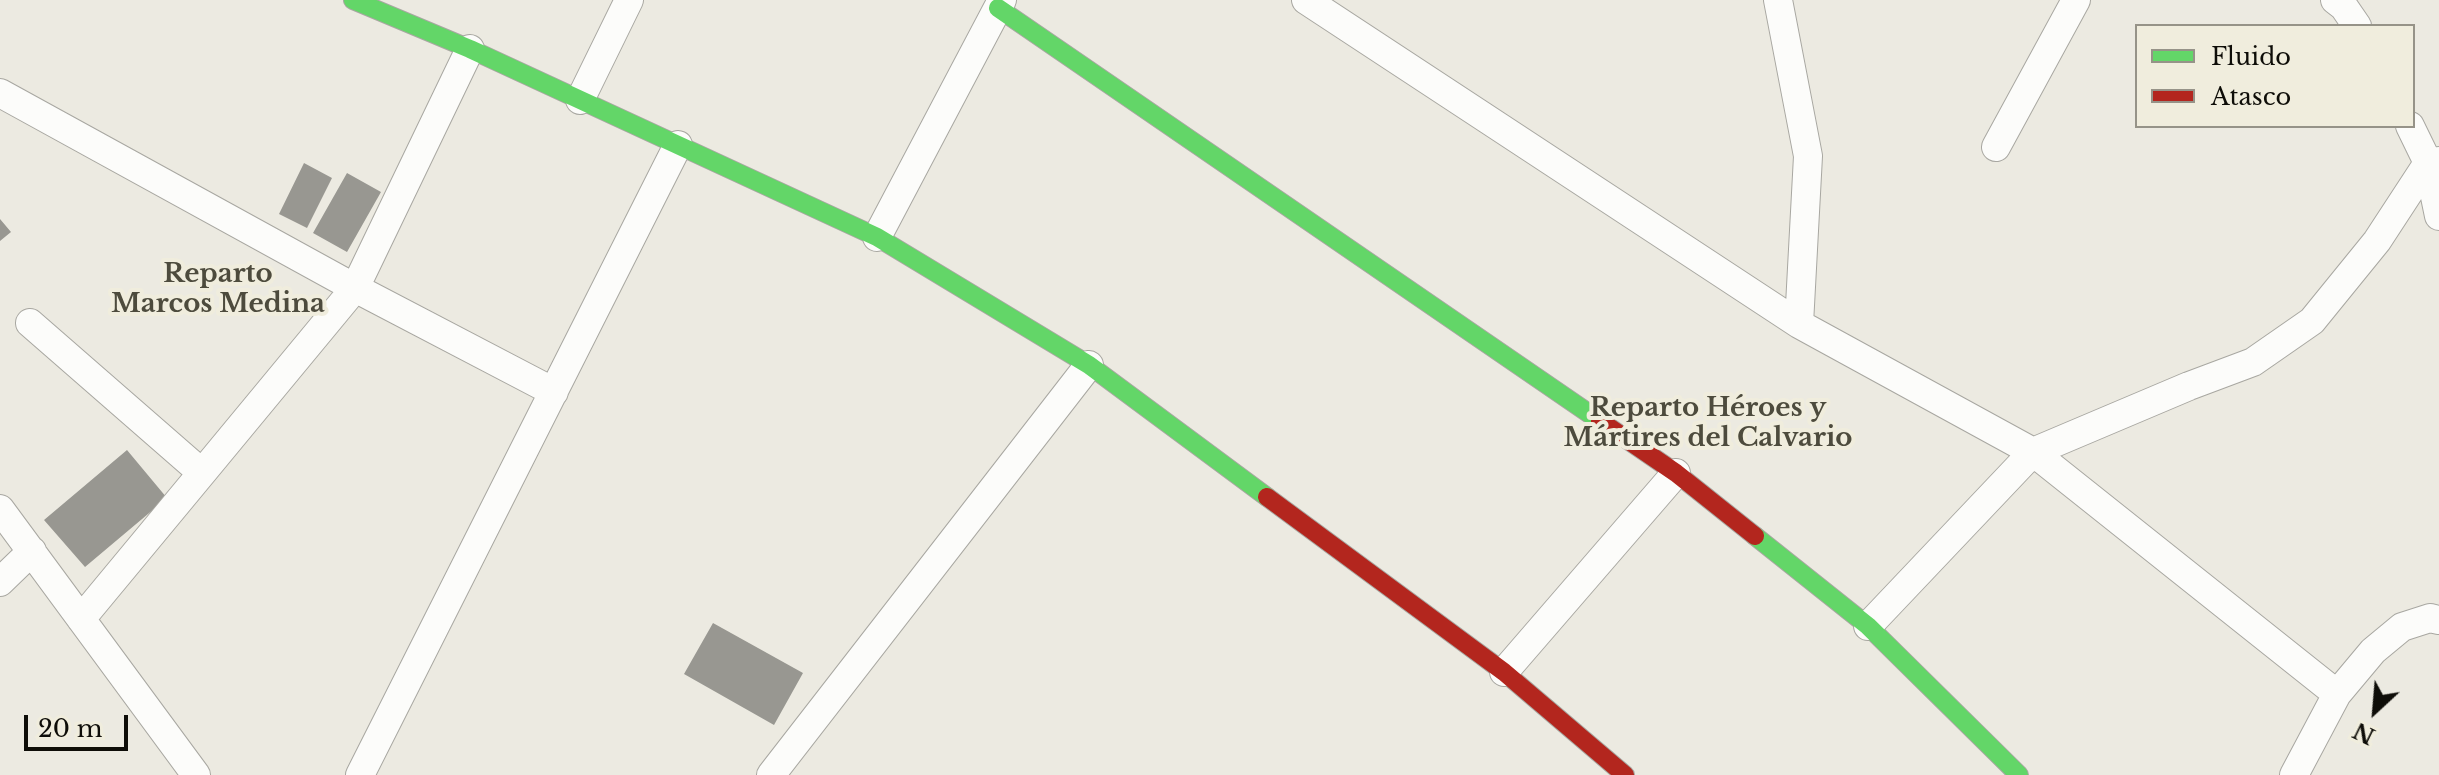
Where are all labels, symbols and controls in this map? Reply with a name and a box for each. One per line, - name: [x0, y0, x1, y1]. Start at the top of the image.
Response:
- legend: [2135, 24, 2415, 128]
- text: Fluido: [2211, 42, 2291, 71]
- text: Atasco: [2211, 82, 2291, 111]
- district label: Reparto Marcos Medina: [111, 259, 325, 320]
- district label: Reparto Héroes y Mártires del Calvario: [1564, 393, 1852, 454]
- north arrow: [2335, 671, 2415, 751]
- scale bar: [28, 699, 132, 749]
- text: 20 m: [38, 714, 103, 743]
- text: N: [2349, 716, 2379, 750]

